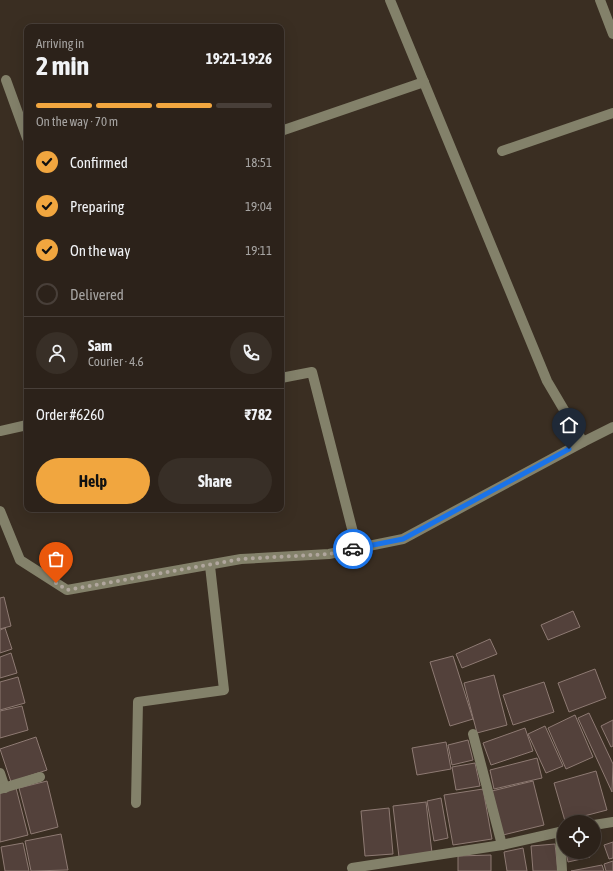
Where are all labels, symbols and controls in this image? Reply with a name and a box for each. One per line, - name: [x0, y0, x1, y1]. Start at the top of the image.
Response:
- text: Arriving in: [36, 36, 84, 51]
- text: 19:21–19:26: [206, 50, 272, 67]
- text: 2 min: [36, 51, 89, 81]
- text: On the way · 70 m: [36, 114, 118, 129]
- icon: check: [36, 151, 58, 173]
- text: Confirmed: [70, 154, 128, 171]
- text: 18:51: [245, 155, 272, 170]
- icon: check: [36, 195, 58, 217]
- text: Preparing: [70, 198, 124, 215]
- text: 19:04: [245, 199, 272, 214]
- icon: check: [36, 239, 58, 261]
- text: On the way: [70, 242, 131, 259]
- text: 19:11: [245, 243, 272, 258]
- text: Delivered: [70, 286, 124, 303]
- button: person: [36, 332, 78, 374]
- button: phone: [230, 332, 272, 374]
- text: Sam: [88, 337, 112, 354]
- text: Courier · 4.6: [88, 354, 144, 369]
- text: Order #6260: [36, 406, 104, 423]
- text: ₹782: [244, 406, 272, 423]
- pin: [552, 408, 586, 449]
- icon: home: [558, 414, 580, 436]
- button: Help: [36, 458, 150, 504]
- button: Share: [158, 458, 272, 504]
- courier: [333, 529, 373, 569]
- icon: car: [342, 538, 364, 560]
- pin: [39, 542, 73, 583]
- icon: bag: [45, 548, 67, 570]
- map controls: [557, 815, 601, 859]
- button: locate: [557, 815, 601, 859]

